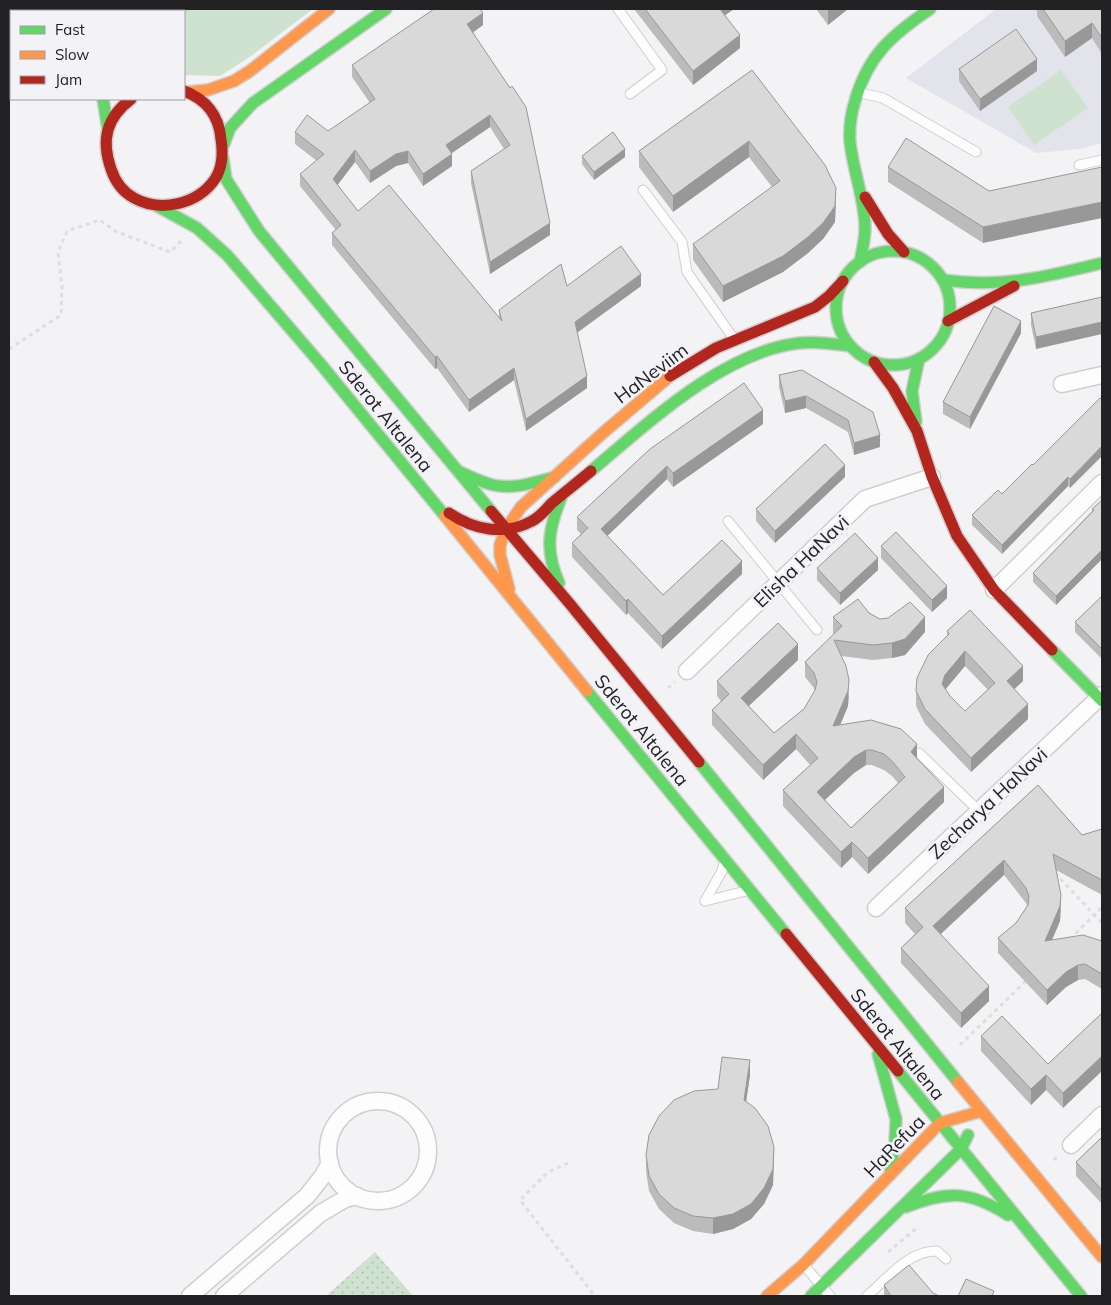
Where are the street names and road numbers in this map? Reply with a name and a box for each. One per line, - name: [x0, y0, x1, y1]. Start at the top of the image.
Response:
- street label: HaNeviim: [609, 337, 693, 409]
- street label: Sderot Altalena: [334, 355, 438, 477]
- street label: Elisha HaNavi: [748, 510, 854, 612]
- street label: Sderot Altalena: [590, 669, 694, 791]
- street label: Zecharya HaNavi: [924, 742, 1052, 864]
- street label: Sderot Altalena: [846, 983, 950, 1105]
- street label: HaRefua: [858, 1110, 930, 1182]

